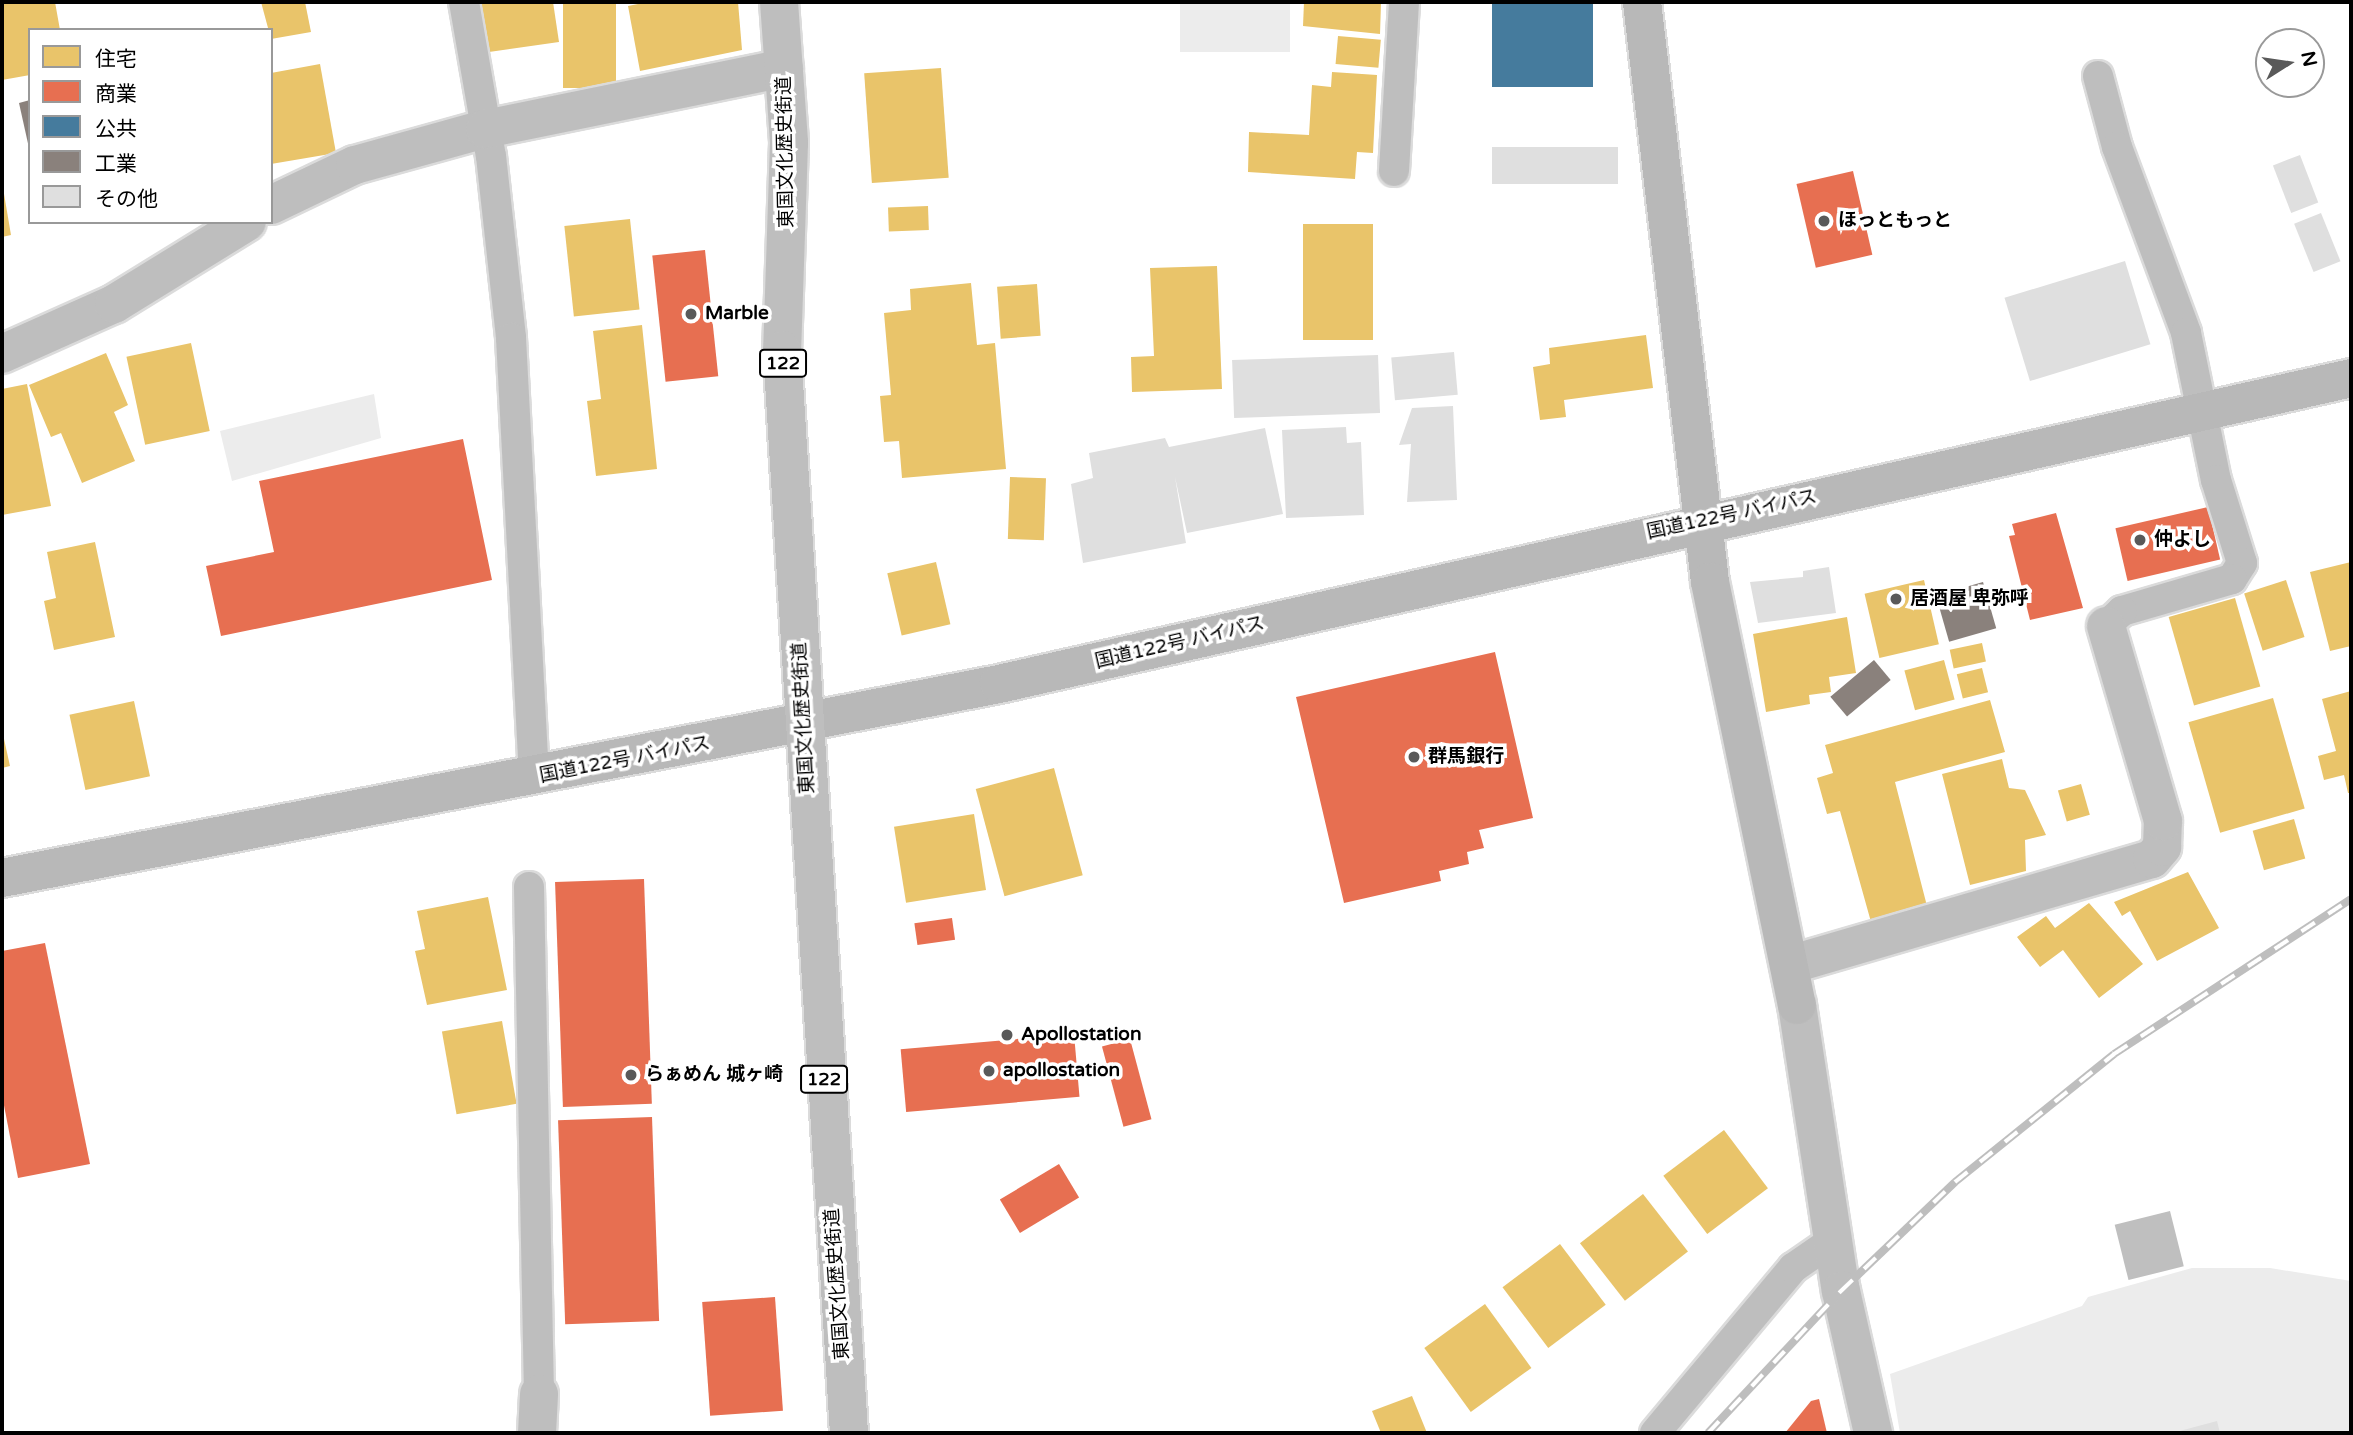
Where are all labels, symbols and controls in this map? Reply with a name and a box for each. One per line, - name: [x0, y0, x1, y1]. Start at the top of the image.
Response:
- legend: [28, 28, 273, 224]
- north arrow: [2255, 28, 2325, 98]
- text: 住宅: [95, 47, 137, 72]
- text: N: [2296, 49, 2321, 69]
- street label: 東国文化歴史街道: [773, 76, 799, 228]
- text: 商業: [95, 82, 137, 107]
- text: 公共: [95, 117, 137, 142]
- text: 工業: [95, 152, 137, 177]
- text: その他: [95, 187, 158, 212]
- place label: ほっともっと: [1838, 210, 1952, 232]
- marker: ほっともっと: [1816, 213, 1832, 229]
- place label: Marble: [705, 303, 769, 325]
- marker: Marble: [683, 306, 699, 322]
- road number: 122: [758, 348, 808, 377]
- street label: 国道122号 バイパス: [1645, 486, 1819, 544]
- place label: 仲よし: [2154, 529, 2211, 551]
- marker: 仲よし: [2132, 532, 2148, 548]
- place label: 居酒屋 卑弥呼: [1910, 588, 2029, 610]
- marker: 居酒屋 卑弥呼: [1888, 591, 1904, 607]
- street label: 国道122号 バイパス: [1093, 612, 1267, 674]
- street label: 東国文化歴史街道: [789, 642, 819, 794]
- street label: 国道122号 バイパス: [538, 732, 712, 788]
- place label: 群馬銀行: [1428, 746, 1504, 768]
- marker: 群馬銀行: [1406, 749, 1422, 765]
- place label: Apollostation: [1021, 1024, 1141, 1046]
- marker: Apollostation: [999, 1027, 1015, 1043]
- place label: apollostation: [1003, 1060, 1120, 1082]
- marker: apollostation: [981, 1063, 997, 1079]
- place label: らぁめん 城ヶ崎: [645, 1064, 783, 1086]
- road number: 122: [800, 1064, 848, 1094]
- marker: らぁめん 城ヶ崎: [623, 1067, 639, 1083]
- street label: 東国文化歴史街道: [821, 1207, 855, 1361]

